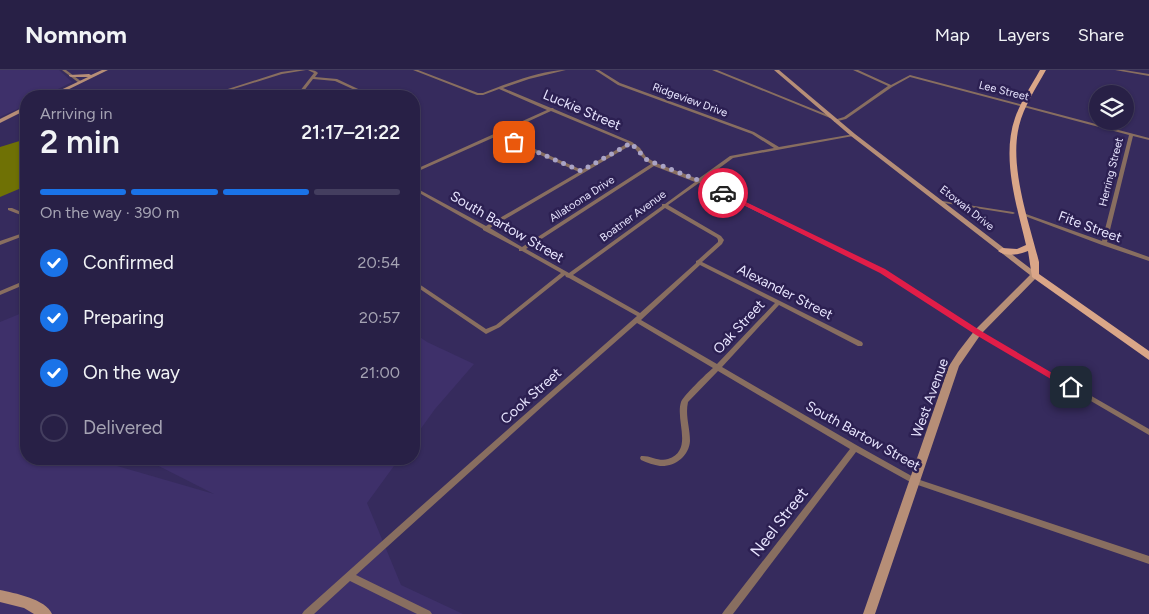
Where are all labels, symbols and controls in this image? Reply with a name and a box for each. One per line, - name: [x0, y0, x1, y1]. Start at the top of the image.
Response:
- text: Nomnom: [25, 20, 127, 49]
- text: Map: [935, 24, 970, 46]
- text: Layers: [998, 24, 1050, 46]
- text: Share: [1078, 24, 1124, 46]
- street label: Lee Street: [978, 78, 1030, 104]
- street label: Ridgeview Drive: [651, 80, 729, 120]
- map controls: [1089, 85, 1134, 130]
- button: layers: [1089, 85, 1134, 130]
- street label: Luckie Street: [540, 86, 624, 134]
- text: Arriving in: [40, 104, 112, 123]
- text: 21:17–21:22: [301, 121, 400, 144]
- pin: [493, 121, 535, 163]
- text: 2 min: [40, 123, 120, 161]
- icon: bag: [500, 128, 528, 156]
- street label: Herring Street: [1096, 136, 1126, 208]
- courier: [698, 168, 748, 218]
- street label: Allatoona Drive: [547, 173, 617, 225]
- icon: car: [709, 179, 737, 207]
- street label: Etowah Drive: [937, 183, 997, 233]
- street label: South Bartow Street: [447, 188, 567, 266]
- street label: Boatner Avenue: [597, 188, 669, 244]
- text: On the way · 390 m: [40, 203, 179, 222]
- street label: Fite Street: [1056, 208, 1124, 246]
- icon: check: [40, 249, 68, 277]
- text: Confirmed: [83, 251, 174, 274]
- text: 20:54: [358, 253, 400, 272]
- street label: Alexander Street: [734, 261, 836, 323]
- street label: Oak Street: [710, 297, 768, 357]
- icon: check: [40, 304, 68, 332]
- text: Preparing: [83, 306, 164, 329]
- text: 20:57: [359, 308, 400, 327]
- street label: West Avenue: [908, 356, 952, 440]
- icon: check: [40, 359, 68, 387]
- text: On the way: [83, 361, 180, 384]
- text: 21:00: [360, 363, 400, 382]
- street label: Cook Street: [497, 364, 565, 428]
- pin: [1050, 366, 1092, 408]
- icon: home: [1057, 373, 1085, 401]
- street label: South Bartow Street: [803, 397, 923, 475]
- text: Delivered: [83, 416, 163, 439]
- street label: Neel Street: [746, 484, 812, 560]

